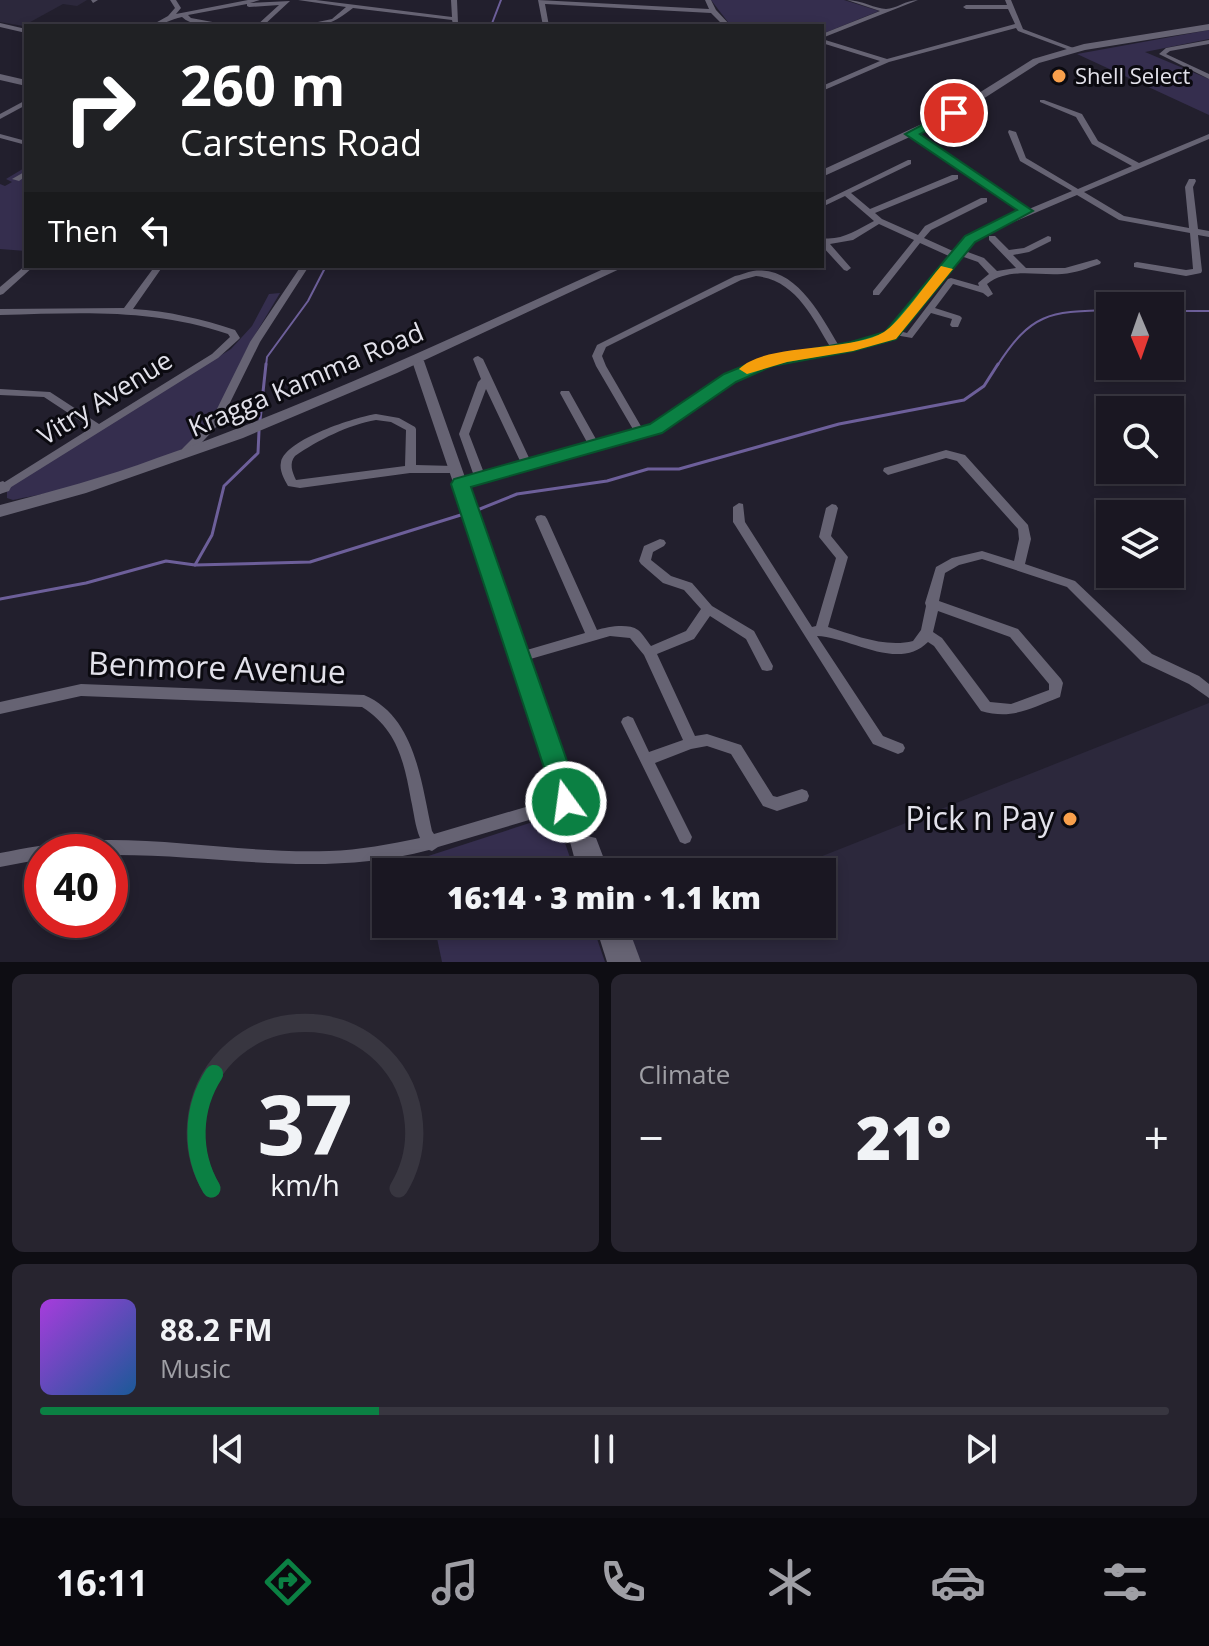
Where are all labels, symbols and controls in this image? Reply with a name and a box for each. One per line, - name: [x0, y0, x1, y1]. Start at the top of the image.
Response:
- text: 260 m: [180, 46, 346, 122]
- icon: right: [48, 56, 152, 160]
- place label: Shell Select: [1075, 60, 1191, 90]
- marker: Shell Select: [1050, 67, 1068, 85]
- pin: [920, 79, 988, 147]
- icon: arrive: [932, 91, 976, 135]
- text: Carstens Road: [180, 118, 422, 167]
- icon: left: [134, 208, 178, 252]
- text: Then: [48, 210, 118, 251]
- north arrow: [1096, 292, 1184, 380]
- map controls: [1096, 292, 1184, 588]
- street label: Kragga Kamma Road: [183, 313, 429, 445]
- street label: Vitry Avenue: [30, 342, 179, 453]
- button: search: [1096, 396, 1184, 484]
- button: layers: [1096, 500, 1184, 588]
- street label: Benmore Avenue: [87, 641, 347, 692]
- position arrow: [524, 760, 608, 844]
- place label: Pick n Pay: [905, 796, 1055, 839]
- marker: Pick n Pay: [1061, 810, 1079, 828]
- speed limit sign: 40: [24, 834, 128, 938]
- text: 16:14 · 3 min · 1.1 km: [447, 877, 761, 918]
- text: Climate: [639, 1056, 730, 1092]
- text: 37: [258, 1066, 353, 1179]
- text: 21°: [856, 1096, 952, 1178]
- text: −: [639, 1107, 664, 1167]
- text: +: [1144, 1107, 1169, 1167]
- text: km/h: [271, 1165, 340, 1204]
- text: 88.2 FM: [160, 1309, 273, 1350]
- text: Music: [160, 1350, 231, 1386]
- icon: previous: [206, 1427, 250, 1471]
- icon: pause: [582, 1427, 626, 1471]
- icon: next: [959, 1427, 1003, 1471]
- icon: directions: [260, 1554, 316, 1610]
- icon: music: [427, 1554, 483, 1610]
- icon: phone: [595, 1554, 651, 1610]
- icon: climate: [762, 1554, 818, 1610]
- icon: car: [930, 1554, 986, 1610]
- icon: filters: [1097, 1554, 1153, 1610]
- text: 16:11: [56, 1558, 148, 1607]

